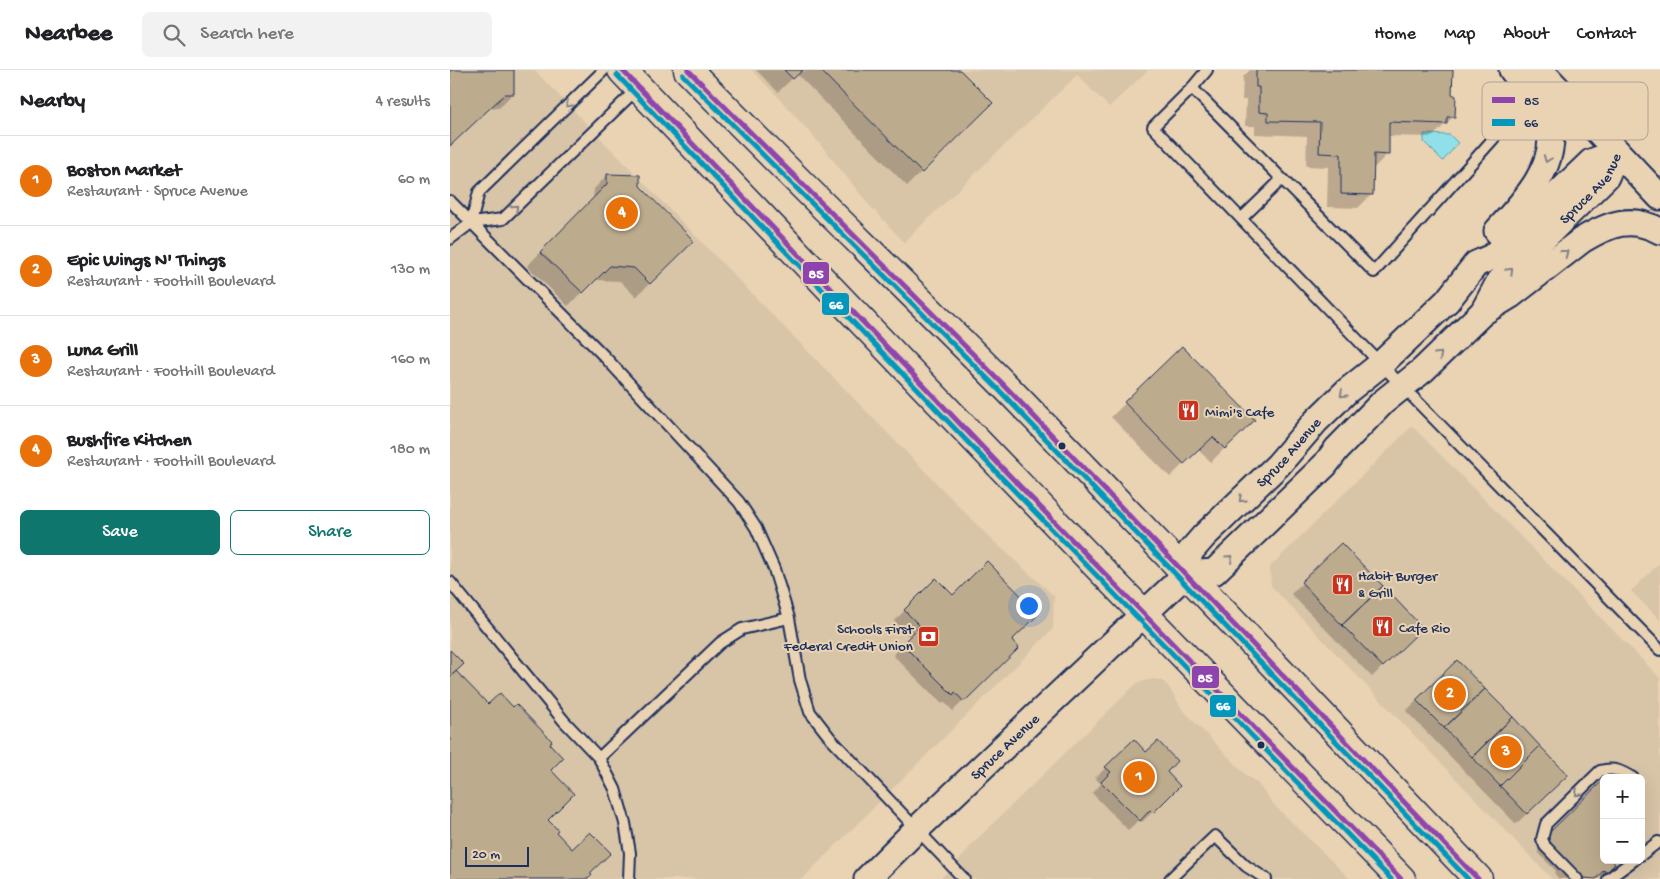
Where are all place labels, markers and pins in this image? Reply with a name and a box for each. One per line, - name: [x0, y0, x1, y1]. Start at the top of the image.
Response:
- pin: 4: [606, 194, 638, 232]
- restaurant icon: Mimi's Cafe: [1177, 399, 1201, 423]
- place label: Mimi's Cafe: [1205, 404, 1274, 422]
- unlabelled marker: [1057, 441, 1067, 451]
- place label: Habit Burger & Grill: [1358, 568, 1439, 603]
- restaurant icon: Habit Burger & Grill: [1330, 572, 1354, 596]
- restaurant icon: Cafe Rio: [1371, 615, 1395, 639]
- place label: Cafe Rio: [1399, 620, 1450, 638]
- place label: Schools First Federal Credit Union: [783, 621, 915, 656]
- bank icon: Schools First Federal Credit Union: [917, 625, 941, 649]
- pin: 2: [1434, 675, 1466, 713]
- pin: 3: [1490, 733, 1522, 771]
- unlabelled marker: [1256, 740, 1266, 750]
- pin: 1: [1123, 758, 1155, 796]

